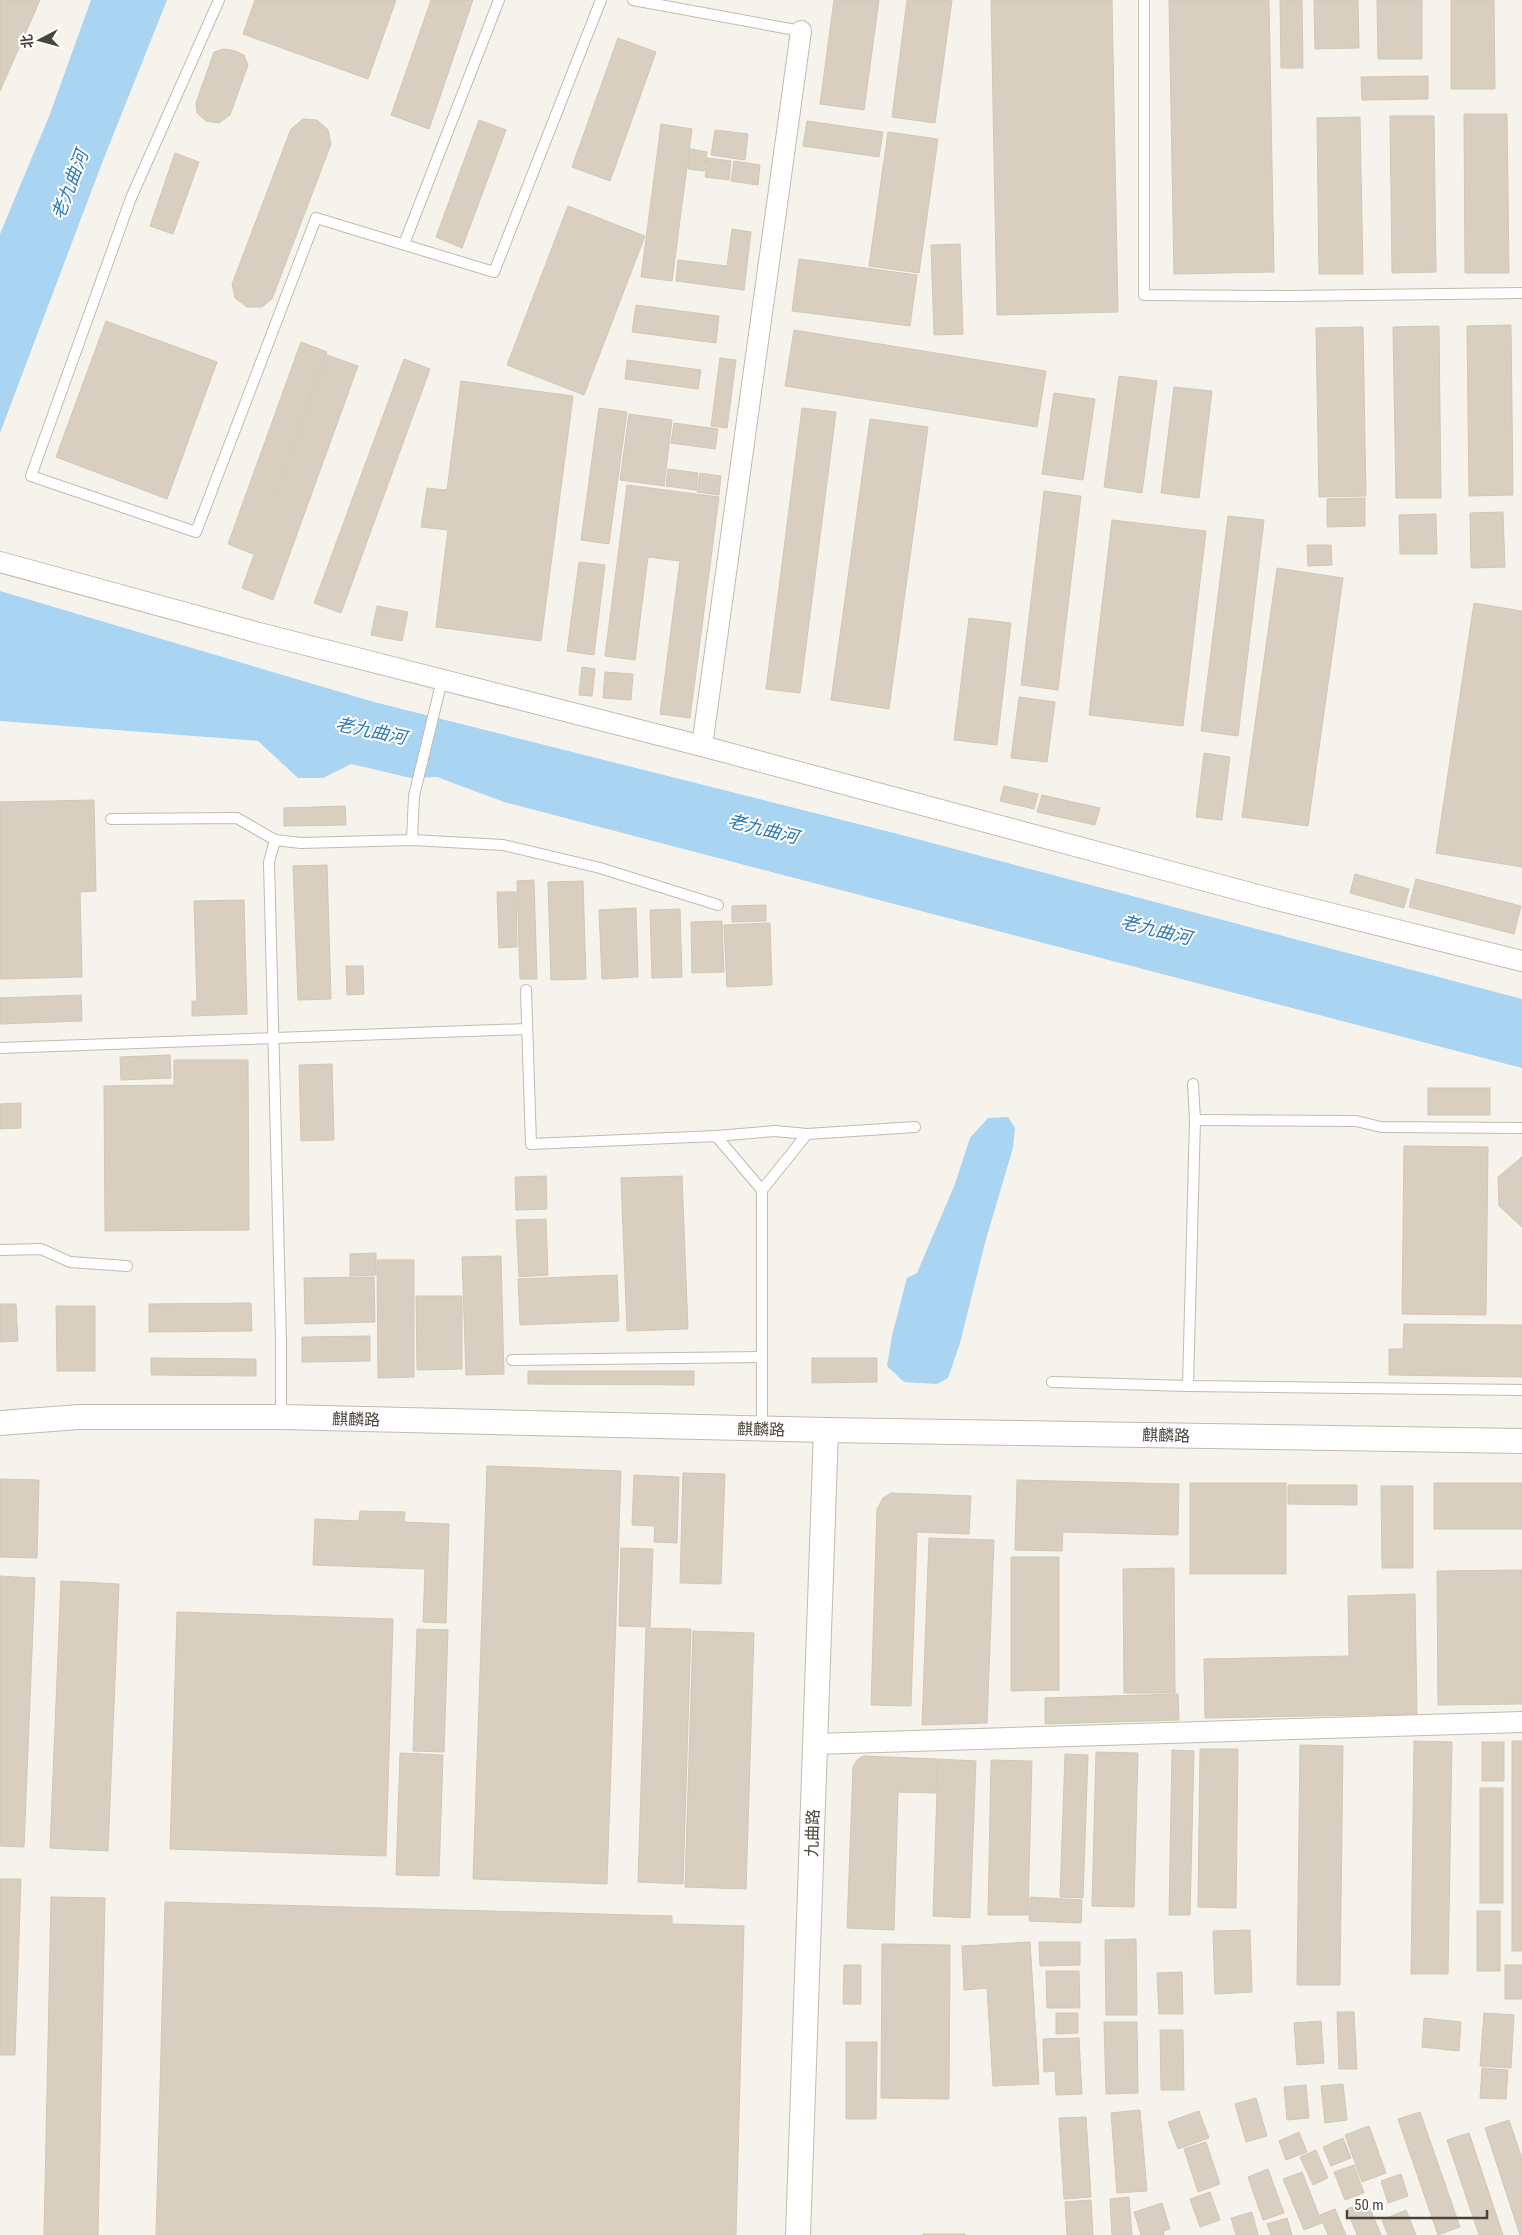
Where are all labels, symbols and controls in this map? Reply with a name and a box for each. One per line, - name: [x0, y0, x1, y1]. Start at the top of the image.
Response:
- north arrow: [15, 15, 65, 65]
- text: 北: [18, 34, 36, 49]
- water label: 老九曲河: [47, 145, 93, 222]
- water label: 老九曲河: [334, 713, 411, 749]
- water label: 老九曲河: [726, 810, 804, 848]
- water label: 老九曲河: [1119, 911, 1197, 949]
- street label: 麒麟路: [332, 1410, 380, 1429]
- street label: 麒麟路: [737, 1420, 785, 1439]
- street label: 麒麟路: [1142, 1426, 1190, 1445]
- street label: 九曲路: [802, 1809, 823, 1857]
- scale bar: [1347, 2188, 1487, 2220]
- text: 50 m: [1354, 2196, 1384, 2214]

